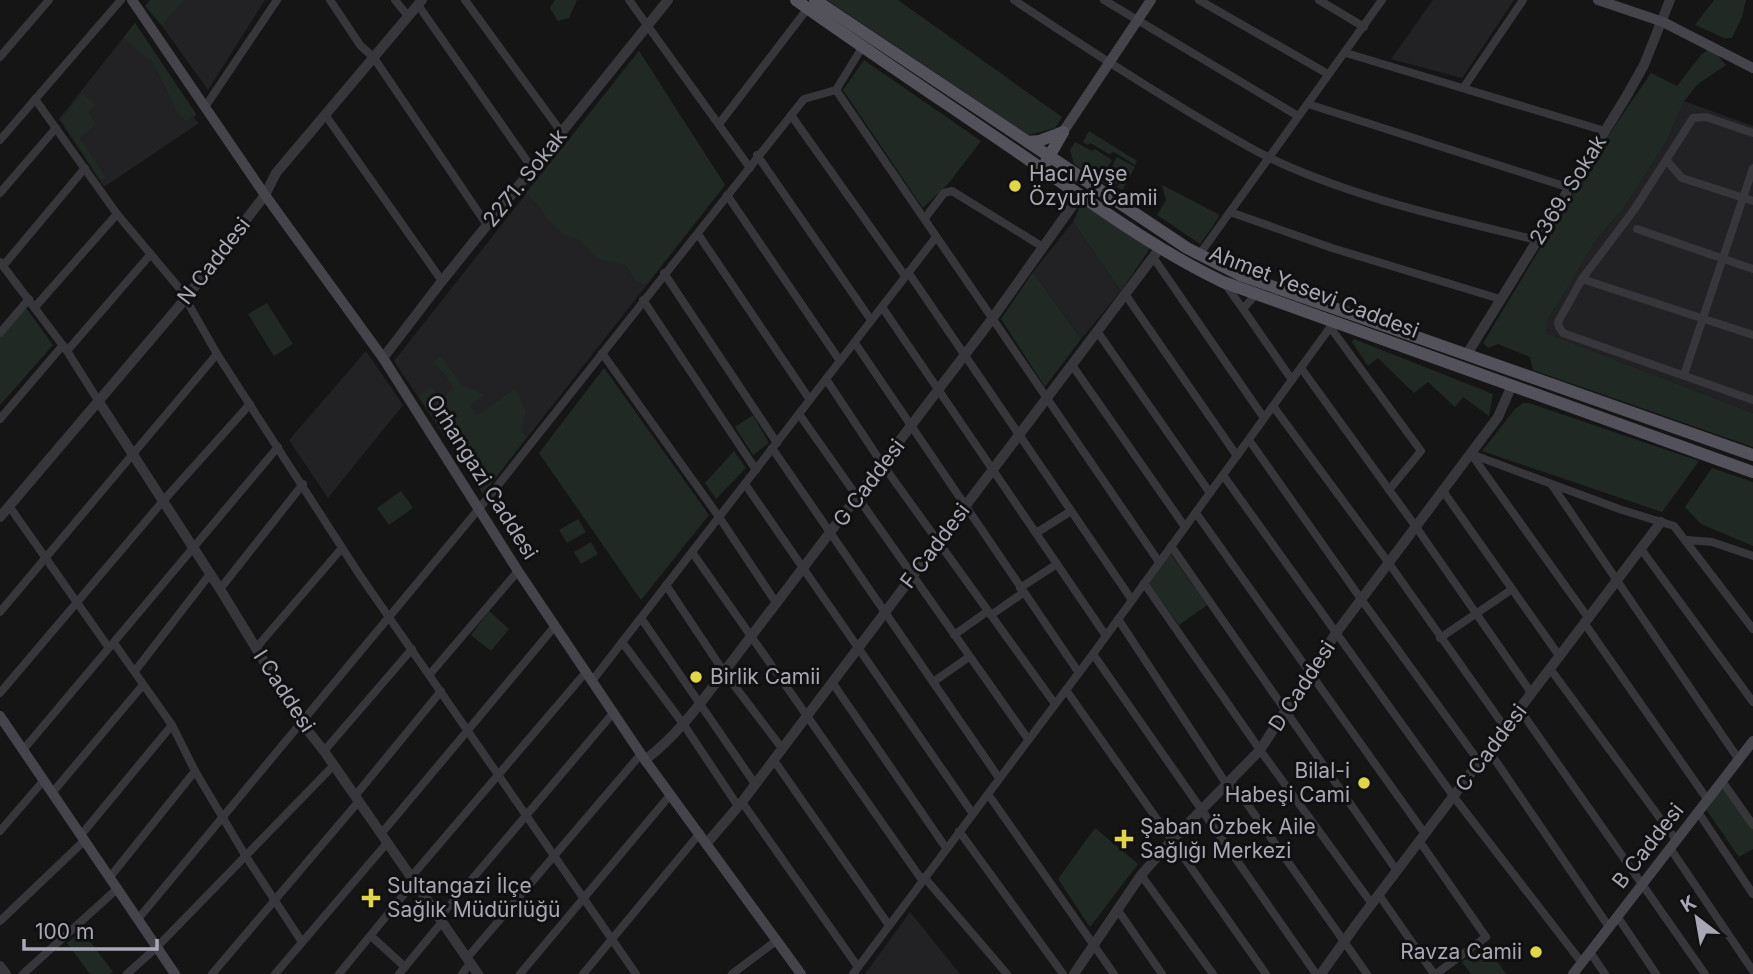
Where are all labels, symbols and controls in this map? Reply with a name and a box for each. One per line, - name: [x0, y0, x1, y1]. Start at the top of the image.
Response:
- street label: 2271. Sokak: [477, 123, 572, 232]
- street label: 2369. Sokak: [1524, 130, 1611, 249]
- place label: Hacı Ayşe Özyurt Camii: [1029, 161, 1158, 210]
- marker: Hacı Ayşe Özyurt Camii: [1007, 178, 1023, 194]
- street label: N Caddesi: [172, 212, 255, 309]
- street label: Ahmet Yesevi Caddesi: [1206, 240, 1422, 343]
- street label: Orhangazi Caddesi: [422, 390, 543, 564]
- street label: G Caddesi: [828, 434, 910, 531]
- street label: F Caddesi: [895, 498, 975, 593]
- street label: D Caddesi: [1263, 636, 1340, 735]
- street label: I Caddesi: [249, 645, 320, 736]
- place label: Birlik Camii: [710, 664, 820, 689]
- marker: Birlik Camii: [688, 669, 704, 685]
- street label: C Caddesi: [1450, 699, 1531, 796]
- place label: Bilal-i Habeşi Cami: [1225, 758, 1350, 807]
- marker: Bilal-i Habeşi Cami: [1356, 775, 1372, 791]
- street label: B Caddesi: [1607, 798, 1689, 893]
- place label: Şaban Özbek Aile Sağlığı Merkezi: [1140, 814, 1316, 863]
- marker: Şaban Özbek Aile Sağlığı Merkezi: [1114, 829, 1134, 849]
- place label: Sultangazi İlçe Sağlık Müdürlüğü: [387, 872, 560, 922]
- north arrow: [1662, 883, 1732, 953]
- marker: Sultangazi İlçe Sağlık Müdürlüğü: [361, 888, 381, 908]
- text: K: [1677, 890, 1701, 917]
- scale bar: [24, 908, 158, 952]
- text: 100 m: [35, 919, 94, 944]
- place label: Ravza Camii: [1400, 939, 1522, 964]
- marker: Ravza Camii: [1528, 944, 1544, 960]

